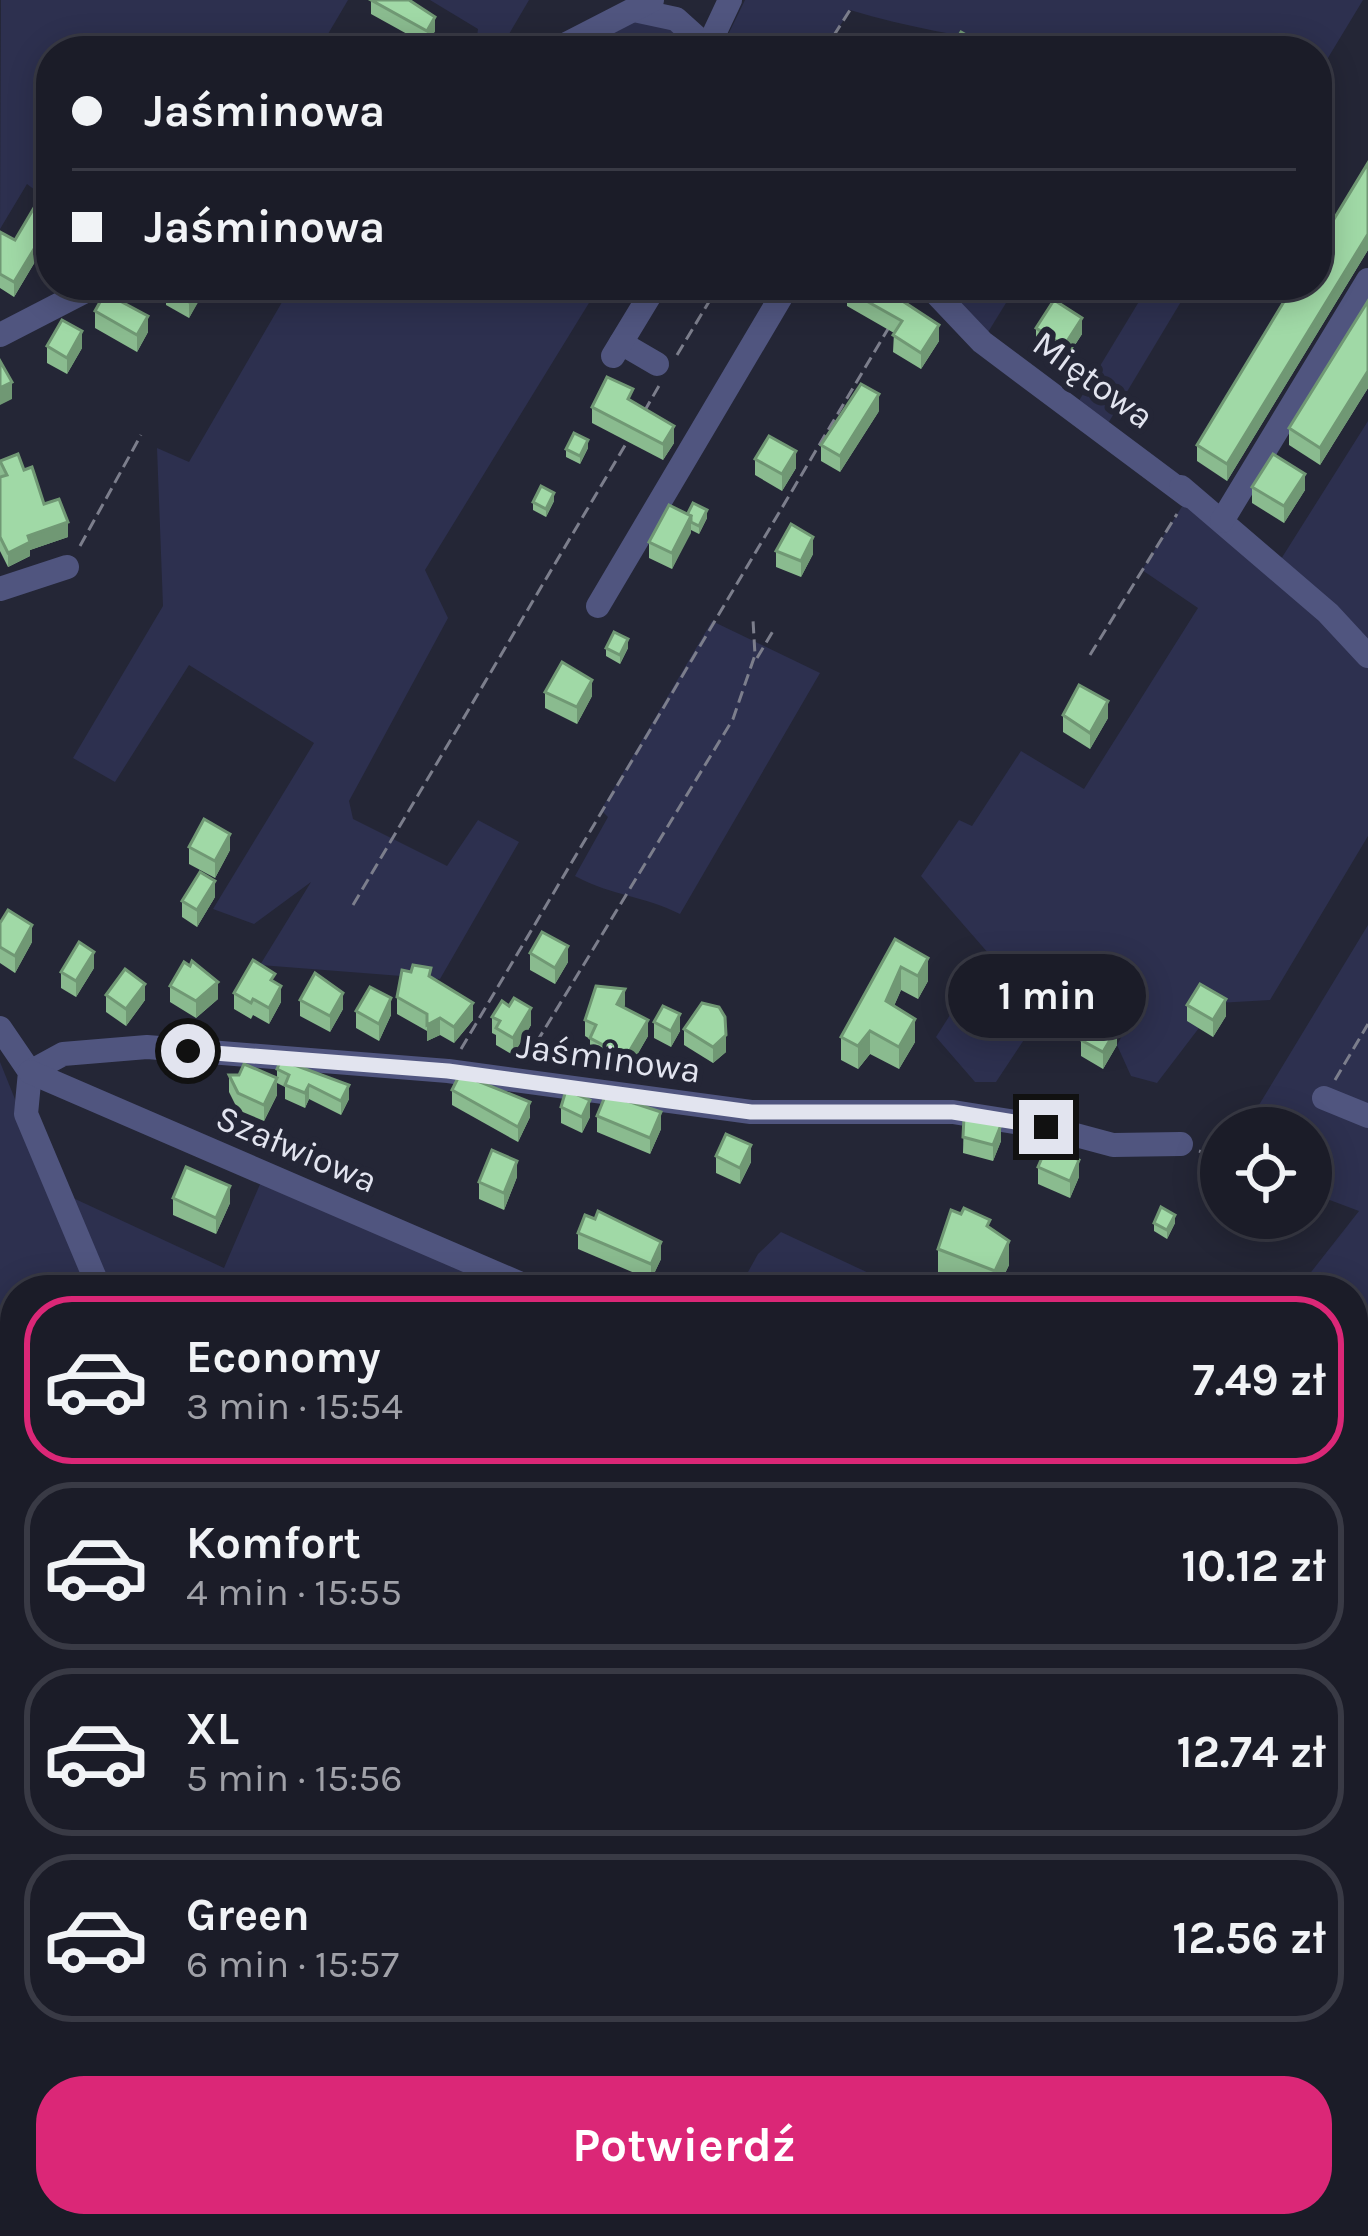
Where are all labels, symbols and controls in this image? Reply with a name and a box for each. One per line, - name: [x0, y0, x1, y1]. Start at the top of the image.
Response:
- text: Jaśminowa: [144, 85, 385, 137]
- text: Jaśminowa: [144, 201, 385, 253]
- street label: Miętowa: [1025, 322, 1162, 438]
- callout: 1 min: [947, 953, 1145, 1037]
- text: 1 min: [998, 973, 1096, 1019]
- route start: [161, 1024, 215, 1078]
- street label: Jaśminowa: [514, 1024, 703, 1092]
- street label: Szałwiowa: [210, 1096, 384, 1202]
- route end: [1019, 1100, 1073, 1154]
- map controls: [1200, 1107, 1332, 1239]
- button: locate: [1200, 1107, 1332, 1239]
- icon: car: [42, 1326, 150, 1434]
- text: Economy: [186, 1331, 381, 1383]
- text: 7.49 zł: [1192, 1354, 1326, 1406]
- text: 3 min · 15:54: [186, 1383, 403, 1429]
- icon: car: [42, 1512, 150, 1620]
- text: Komfort: [186, 1517, 361, 1569]
- text: 10.12 zł: [1181, 1540, 1326, 1592]
- text: 4 min · 15:55: [186, 1569, 402, 1615]
- icon: car: [42, 1698, 150, 1806]
- text: XL: [186, 1703, 239, 1755]
- text: 12.74 zł: [1177, 1726, 1326, 1778]
- text: 5 min · 15:56: [186, 1755, 403, 1801]
- icon: car: [42, 1884, 150, 1992]
- text: Green: [186, 1889, 310, 1941]
- text: 12.56 zł: [1172, 1912, 1326, 1964]
- text: 6 min · 15:57: [186, 1941, 399, 1987]
- button: Potwierdź: [36, 2076, 1332, 2214]

